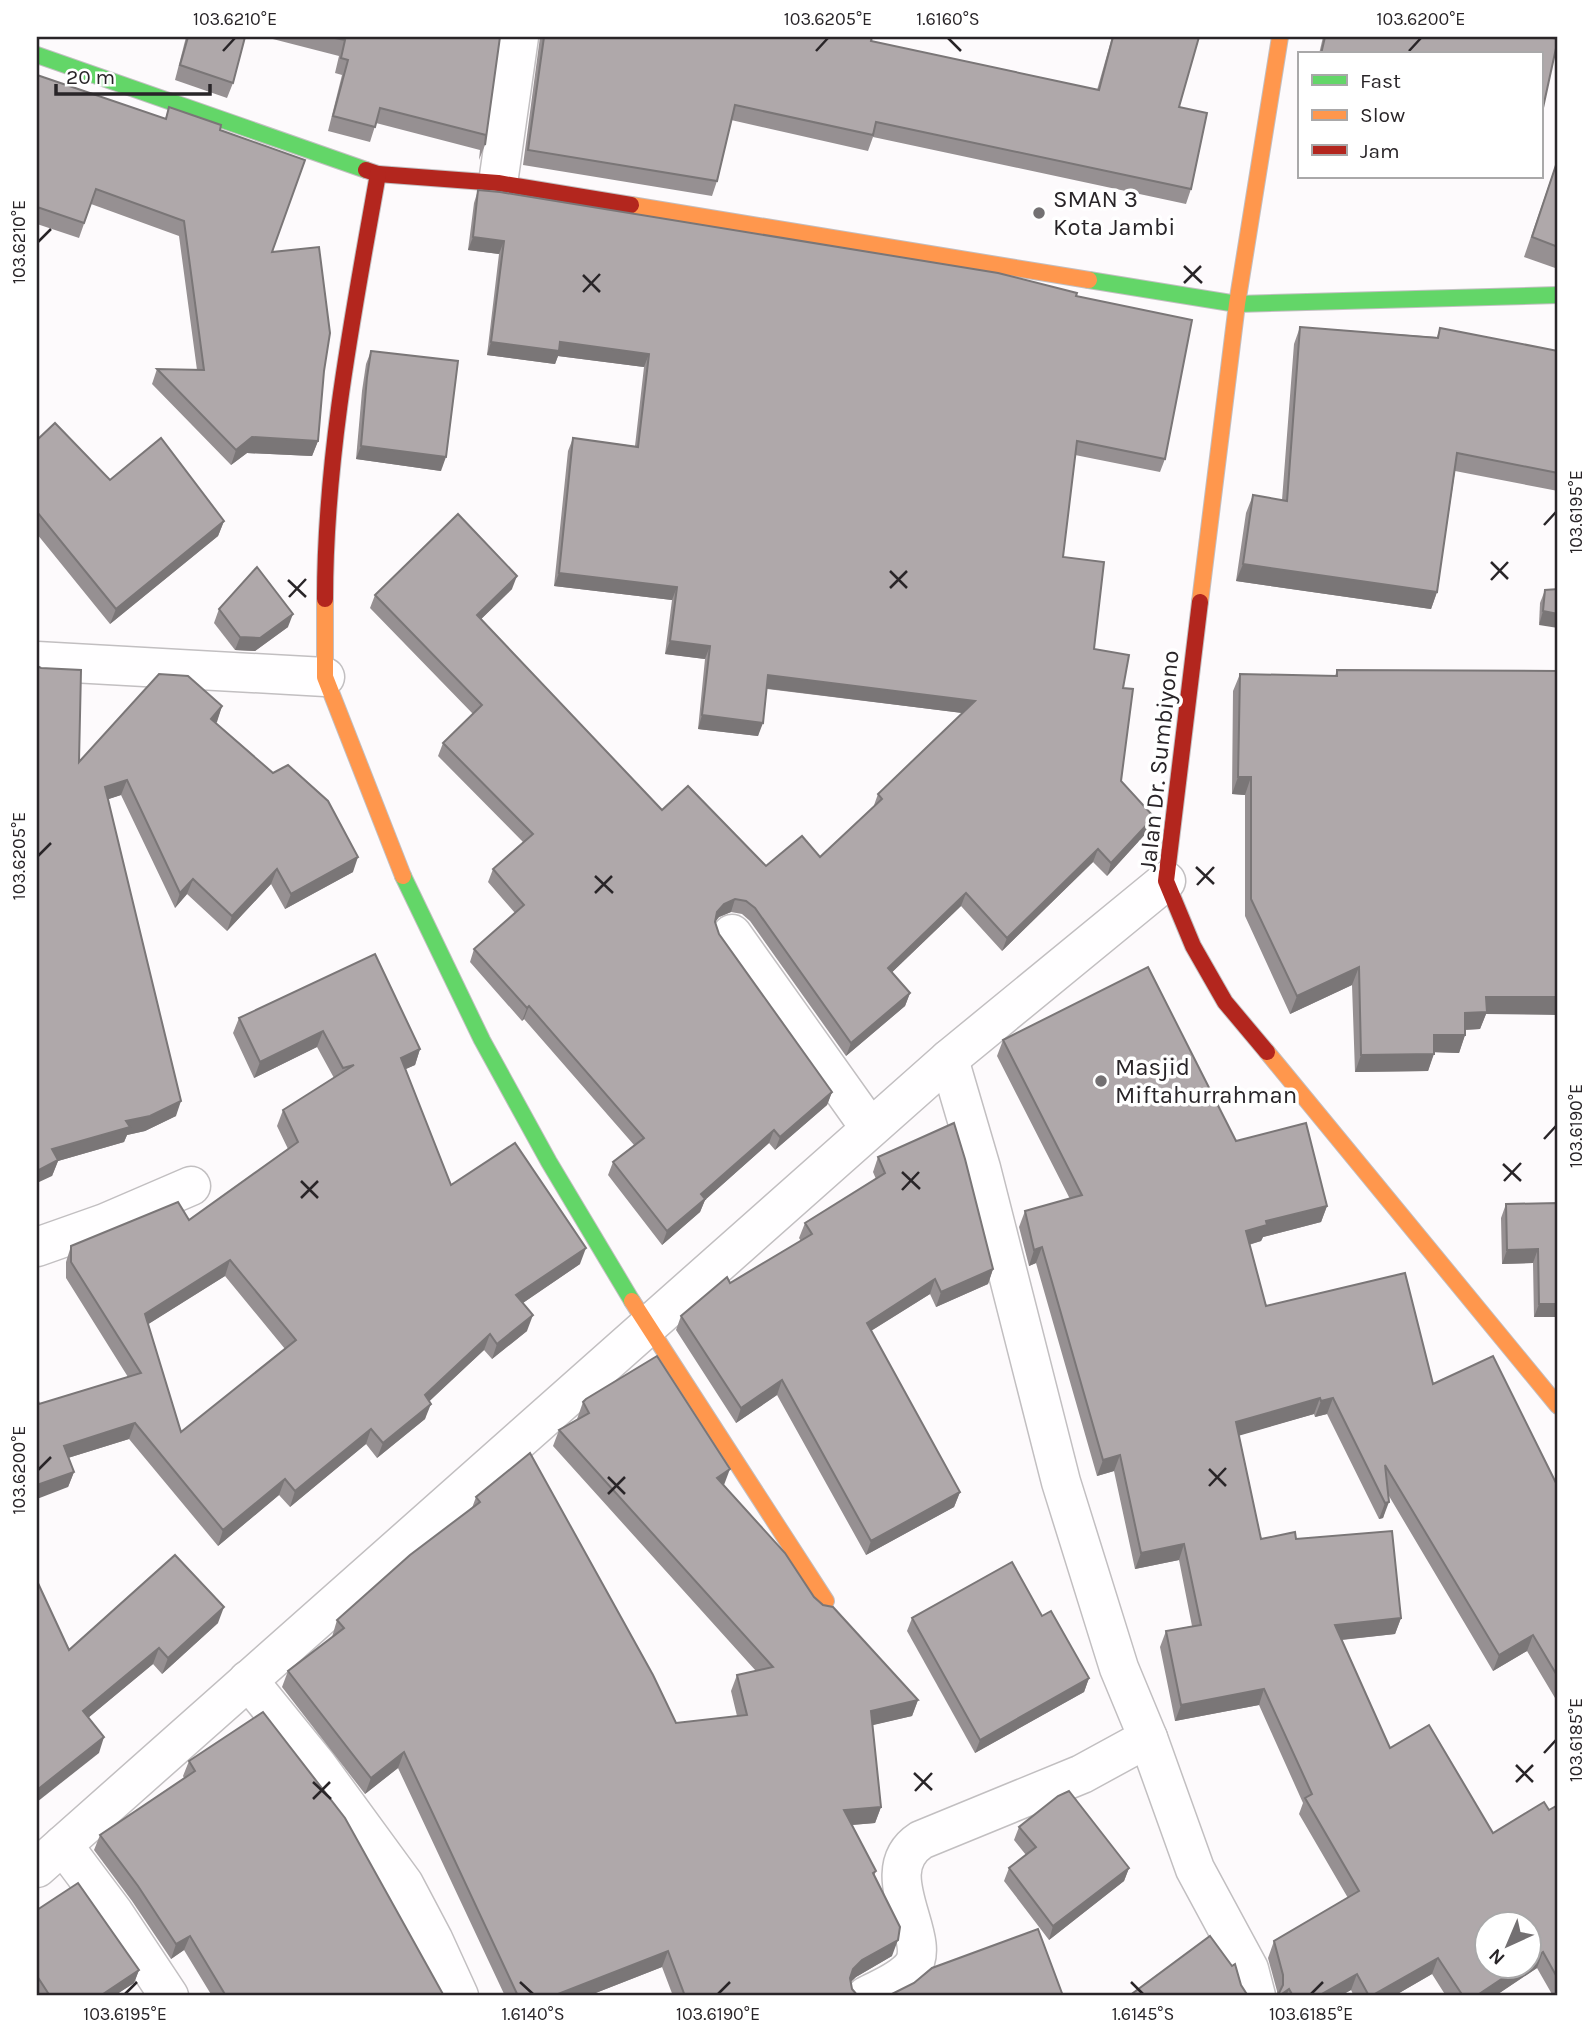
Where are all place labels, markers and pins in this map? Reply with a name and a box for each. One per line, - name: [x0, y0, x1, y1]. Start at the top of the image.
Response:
- place label: SMAN 3 Kota Jambi: [1053, 185, 1175, 241]
- marker: SMAN 3 Kota Jambi: [1031, 205, 1047, 221]
- place label: Masjid Miftahurrahman: [1115, 1053, 1297, 1109]
- marker: Masjid Miftahurrahman: [1093, 1073, 1109, 1089]

